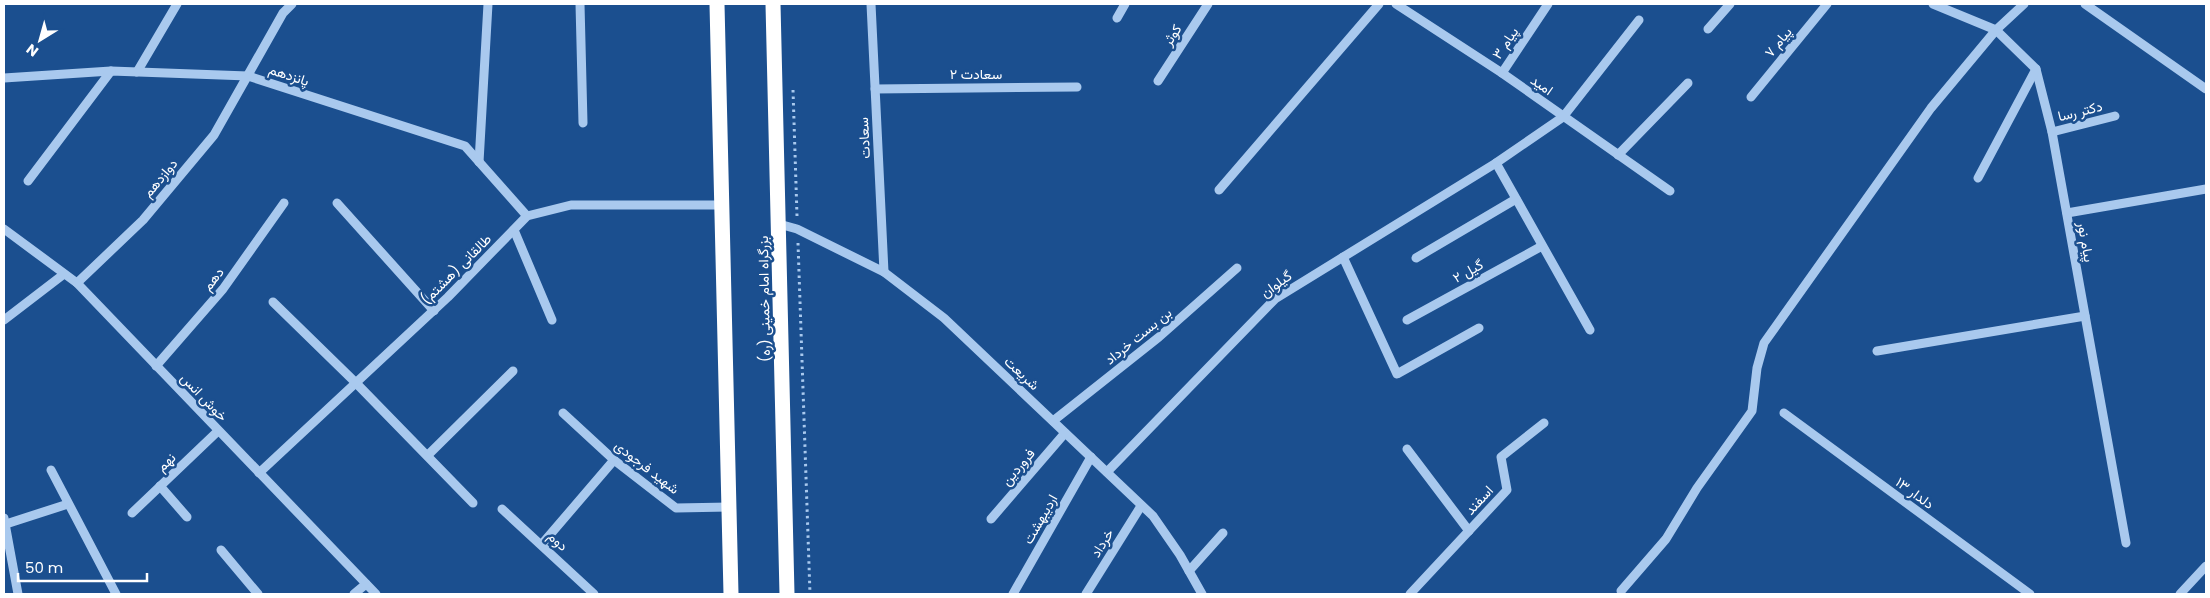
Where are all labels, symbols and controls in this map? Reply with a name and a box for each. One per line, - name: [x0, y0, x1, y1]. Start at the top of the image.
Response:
- north arrow: [15, 15, 65, 65]
- street label: کوثر: [1157, 20, 1186, 51]
- street label: پیام ۷: [1760, 22, 1797, 61]
- street label: پیام ۳: [1487, 23, 1523, 63]
- text: N: [22, 39, 42, 62]
- street label: پانزدهم: [266, 59, 312, 91]
- street label: سعادت ۲: [950, 64, 1002, 84]
- street label: امید: [1527, 70, 1557, 100]
- street label: دکتر رسا: [2056, 96, 2105, 126]
- street label: سعادت: [853, 117, 875, 159]
- street label: دوازدهم: [138, 154, 182, 202]
- street label: پیام نور: [2072, 219, 2099, 264]
- street label: طالقانی (هشتم): [416, 229, 496, 309]
- street label: بزرگراه امام خمینی (ره): [753, 236, 775, 362]
- street label: گیل ۲: [1449, 254, 1487, 288]
- street label: دهم: [197, 263, 229, 295]
- street label: گیلوان: [1256, 266, 1296, 302]
- street label: بن بست خرداد: [1100, 303, 1176, 369]
- street label: شریعت: [1000, 351, 1044, 395]
- street label: خوش انس: [176, 368, 232, 426]
- street label: شهید فرجودی: [610, 435, 684, 499]
- street label: فروردین: [996, 444, 1040, 490]
- street label: نهم: [152, 448, 180, 476]
- street label: دلدار ۱۳: [1892, 472, 1939, 514]
- street label: اسفند: [1460, 481, 1498, 519]
- street label: اردیبهشت: [1018, 490, 1062, 548]
- street label: خرداد: [1085, 525, 1119, 561]
- street label: دوم: [543, 526, 573, 556]
- scale bar: [18, 550, 146, 582]
- text: 50 m: [25, 557, 63, 578]

